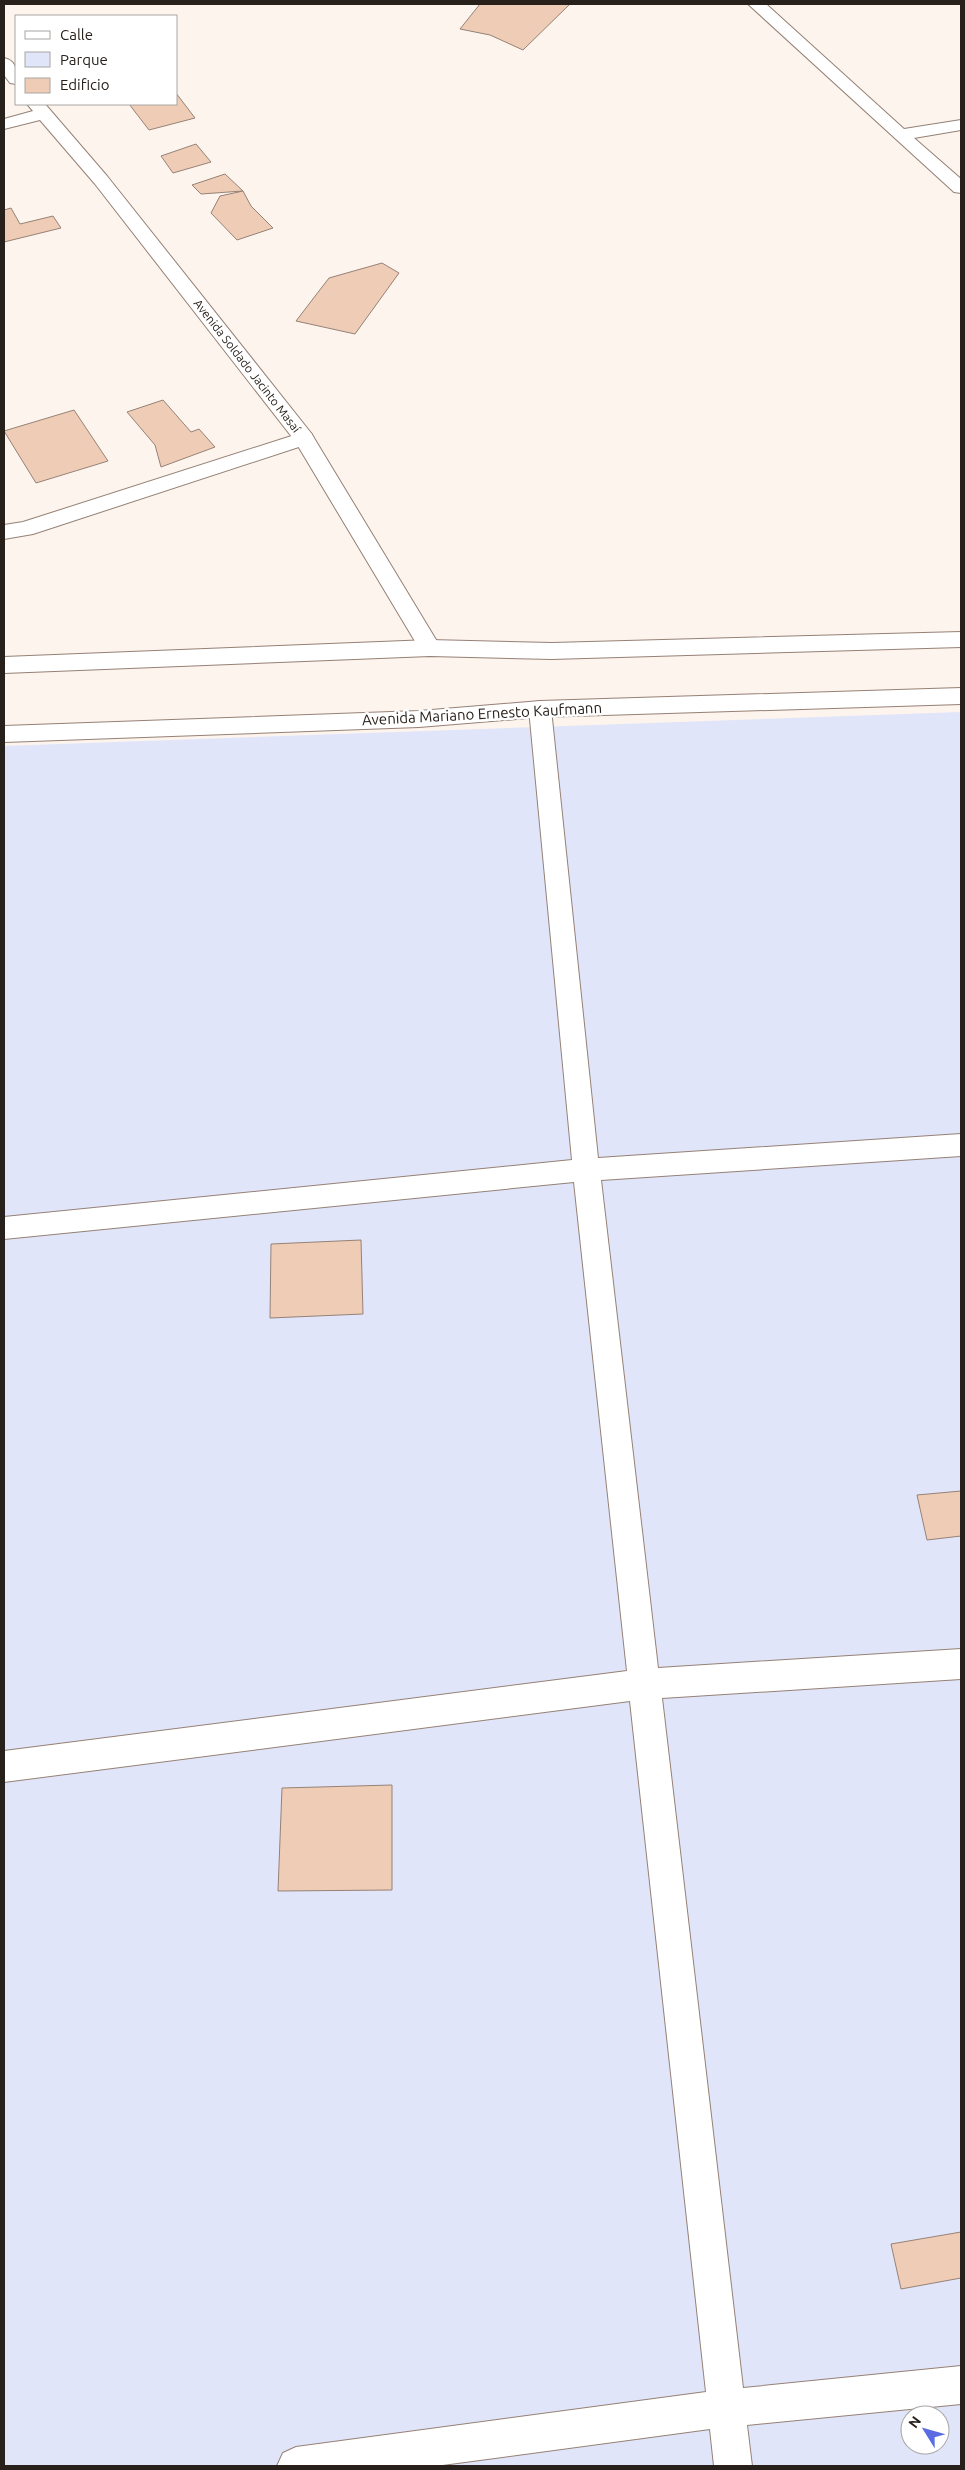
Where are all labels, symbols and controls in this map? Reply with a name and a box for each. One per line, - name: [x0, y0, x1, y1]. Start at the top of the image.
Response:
- legend: [15, 15, 178, 105]
- text: Calle: [60, 26, 93, 43]
- text: Parque: [60, 51, 108, 68]
- text: Edificio: [60, 76, 109, 93]
- street label: Avenida Soldado Jacinto Masaí: [191, 297, 304, 436]
- street label: Avenida Mariano Ernesto Kaufmann: [362, 699, 602, 728]
- north arrow: [900, 2405, 950, 2455]
- text: N: [905, 2413, 924, 2431]

